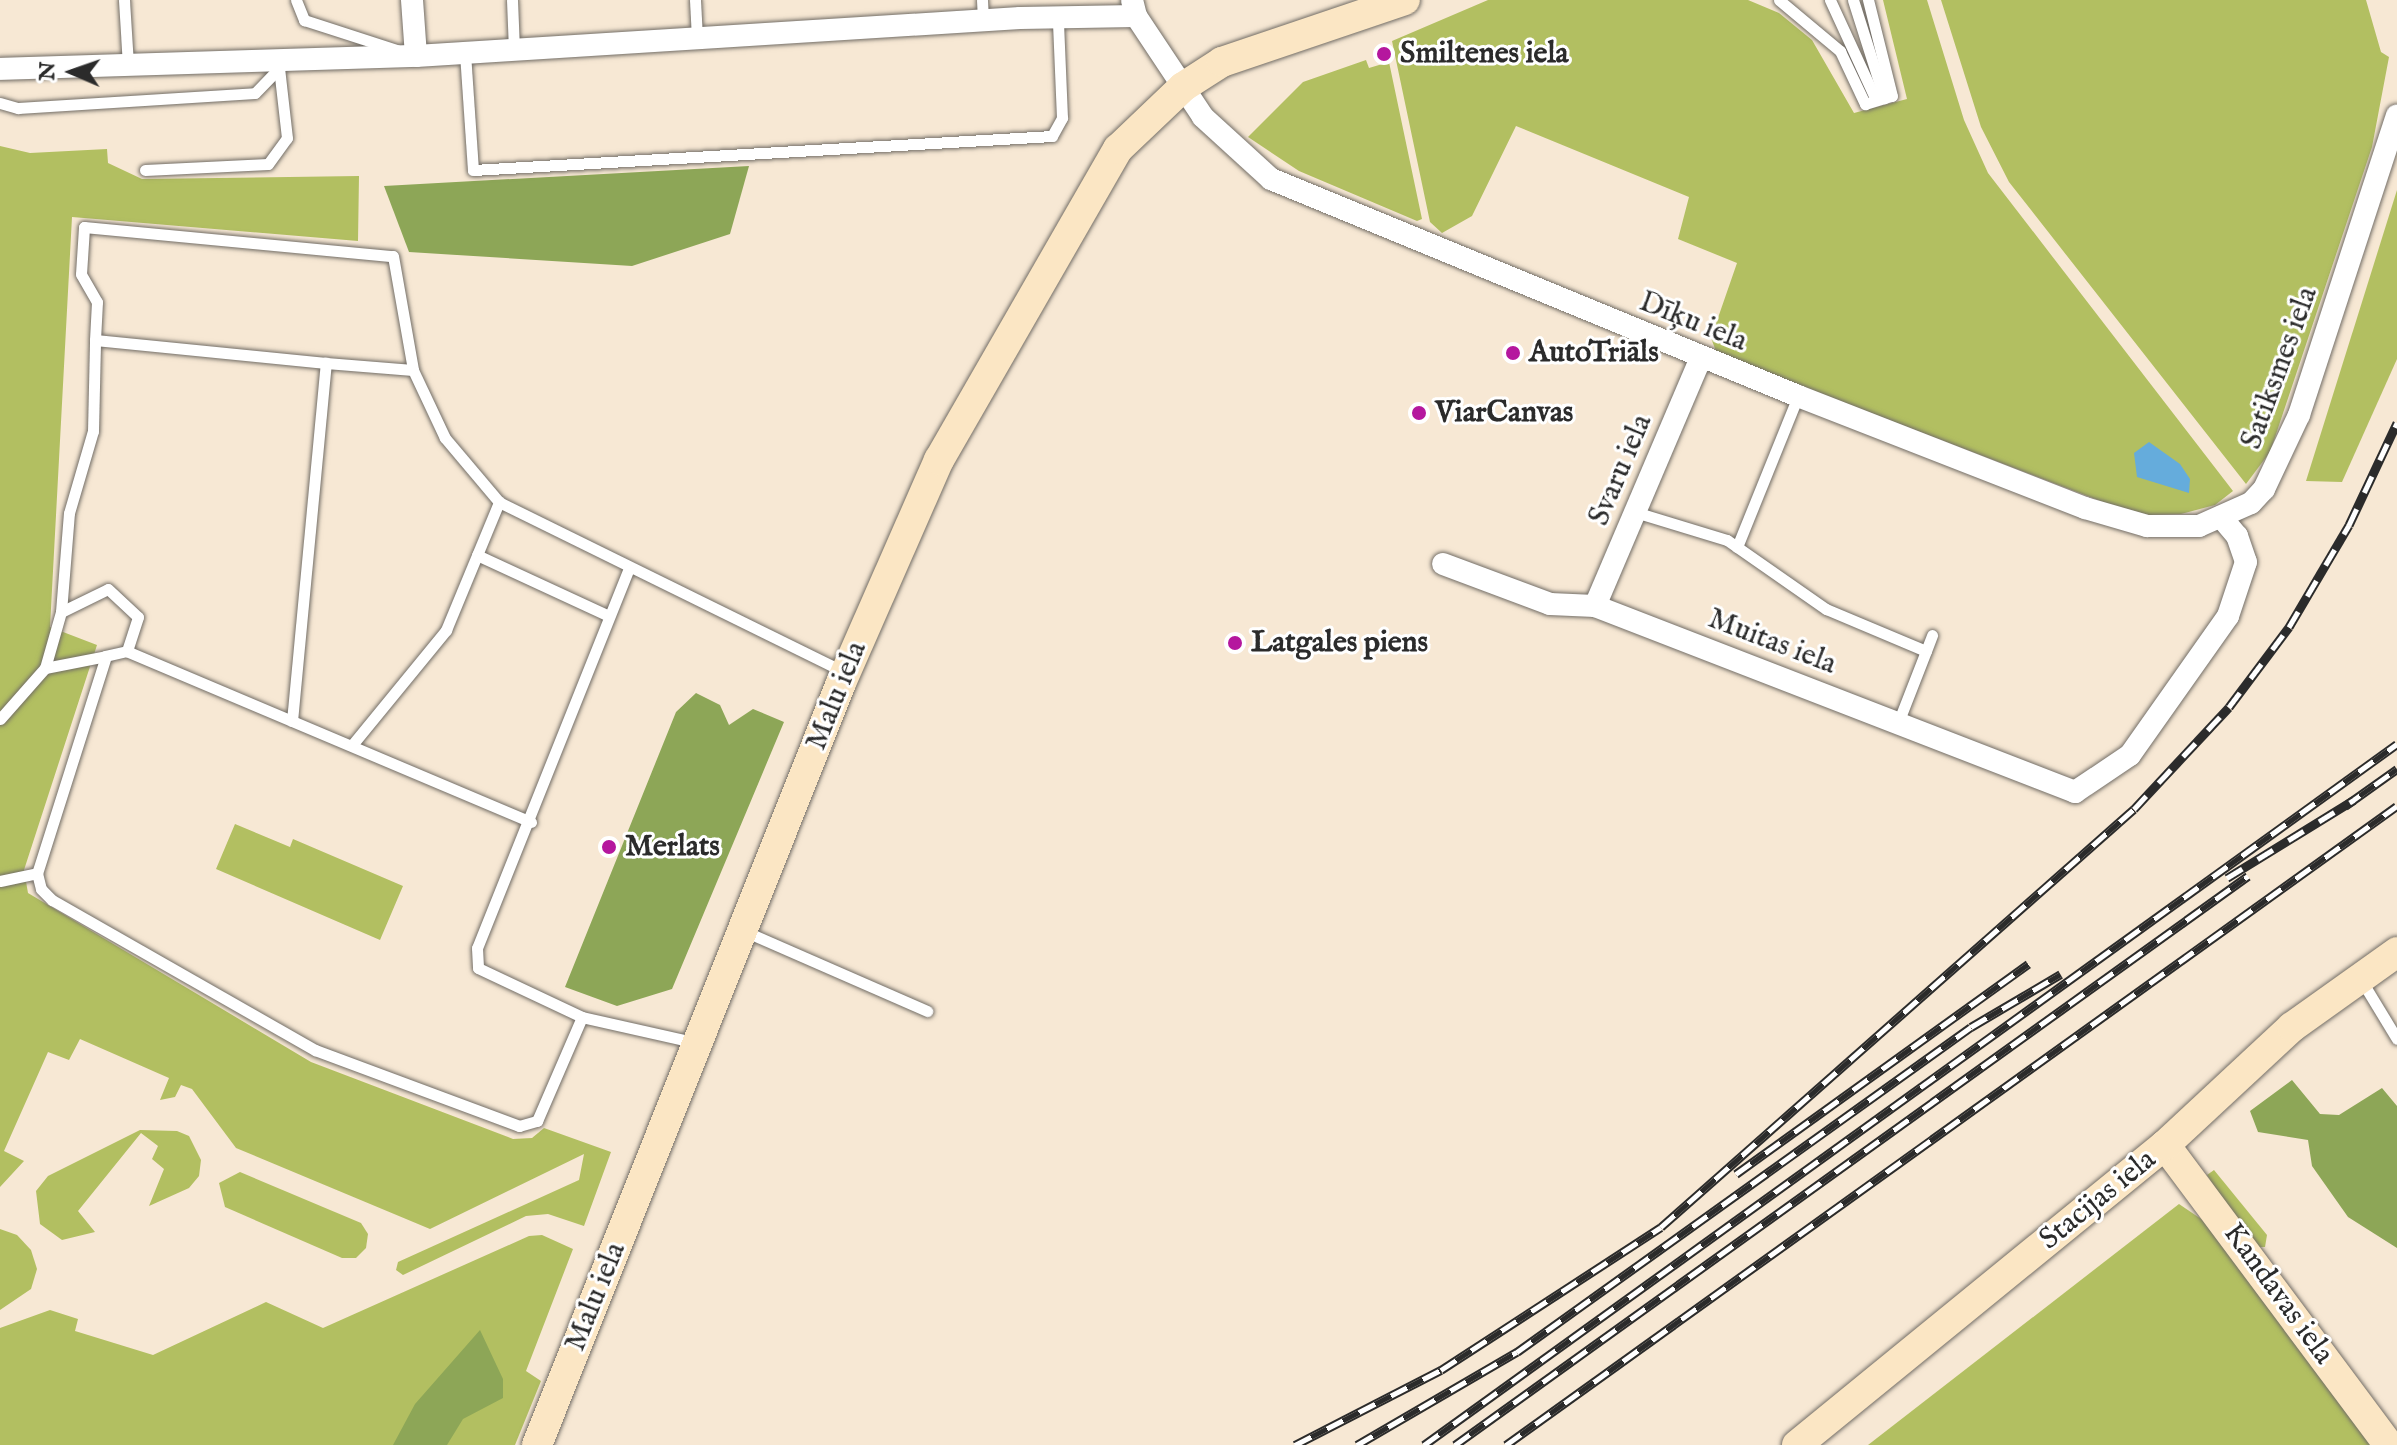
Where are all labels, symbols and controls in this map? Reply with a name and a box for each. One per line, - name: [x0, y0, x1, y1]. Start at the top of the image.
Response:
- north arrow: [32, 32, 112, 112]
- place label: Smiltenes iela: [1400, 36, 1569, 72]
- marker: Smiltenes iela: [1375, 45, 1393, 63]
- text: N: [34, 61, 62, 81]
- street label: Satiksmes iela: [2234, 282, 2326, 454]
- street label: Dīķu iela: [1634, 284, 1752, 360]
- place label: AutoTriāls: [1529, 335, 1659, 371]
- marker: AutoTriāls: [1504, 344, 1522, 362]
- place label: ViarCanvas: [1435, 395, 1573, 431]
- marker: ViarCanvas: [1410, 404, 1428, 422]
- street label: Svaru iela: [1582, 409, 1660, 531]
- street label: Muitas iela: [1703, 601, 1841, 683]
- place label: Latgales piens: [1251, 625, 1428, 661]
- marker: Latgales piens: [1226, 634, 1244, 652]
- street label: Malu iela: [799, 636, 875, 756]
- place label: Merlats: [625, 829, 720, 865]
- marker: Merlats: [600, 838, 618, 856]
- street label: Stacijas iela: [2032, 1142, 2164, 1258]
- street label: Kandavas iela: [2215, 1217, 2341, 1371]
- street label: Malu iela: [558, 1237, 634, 1357]

